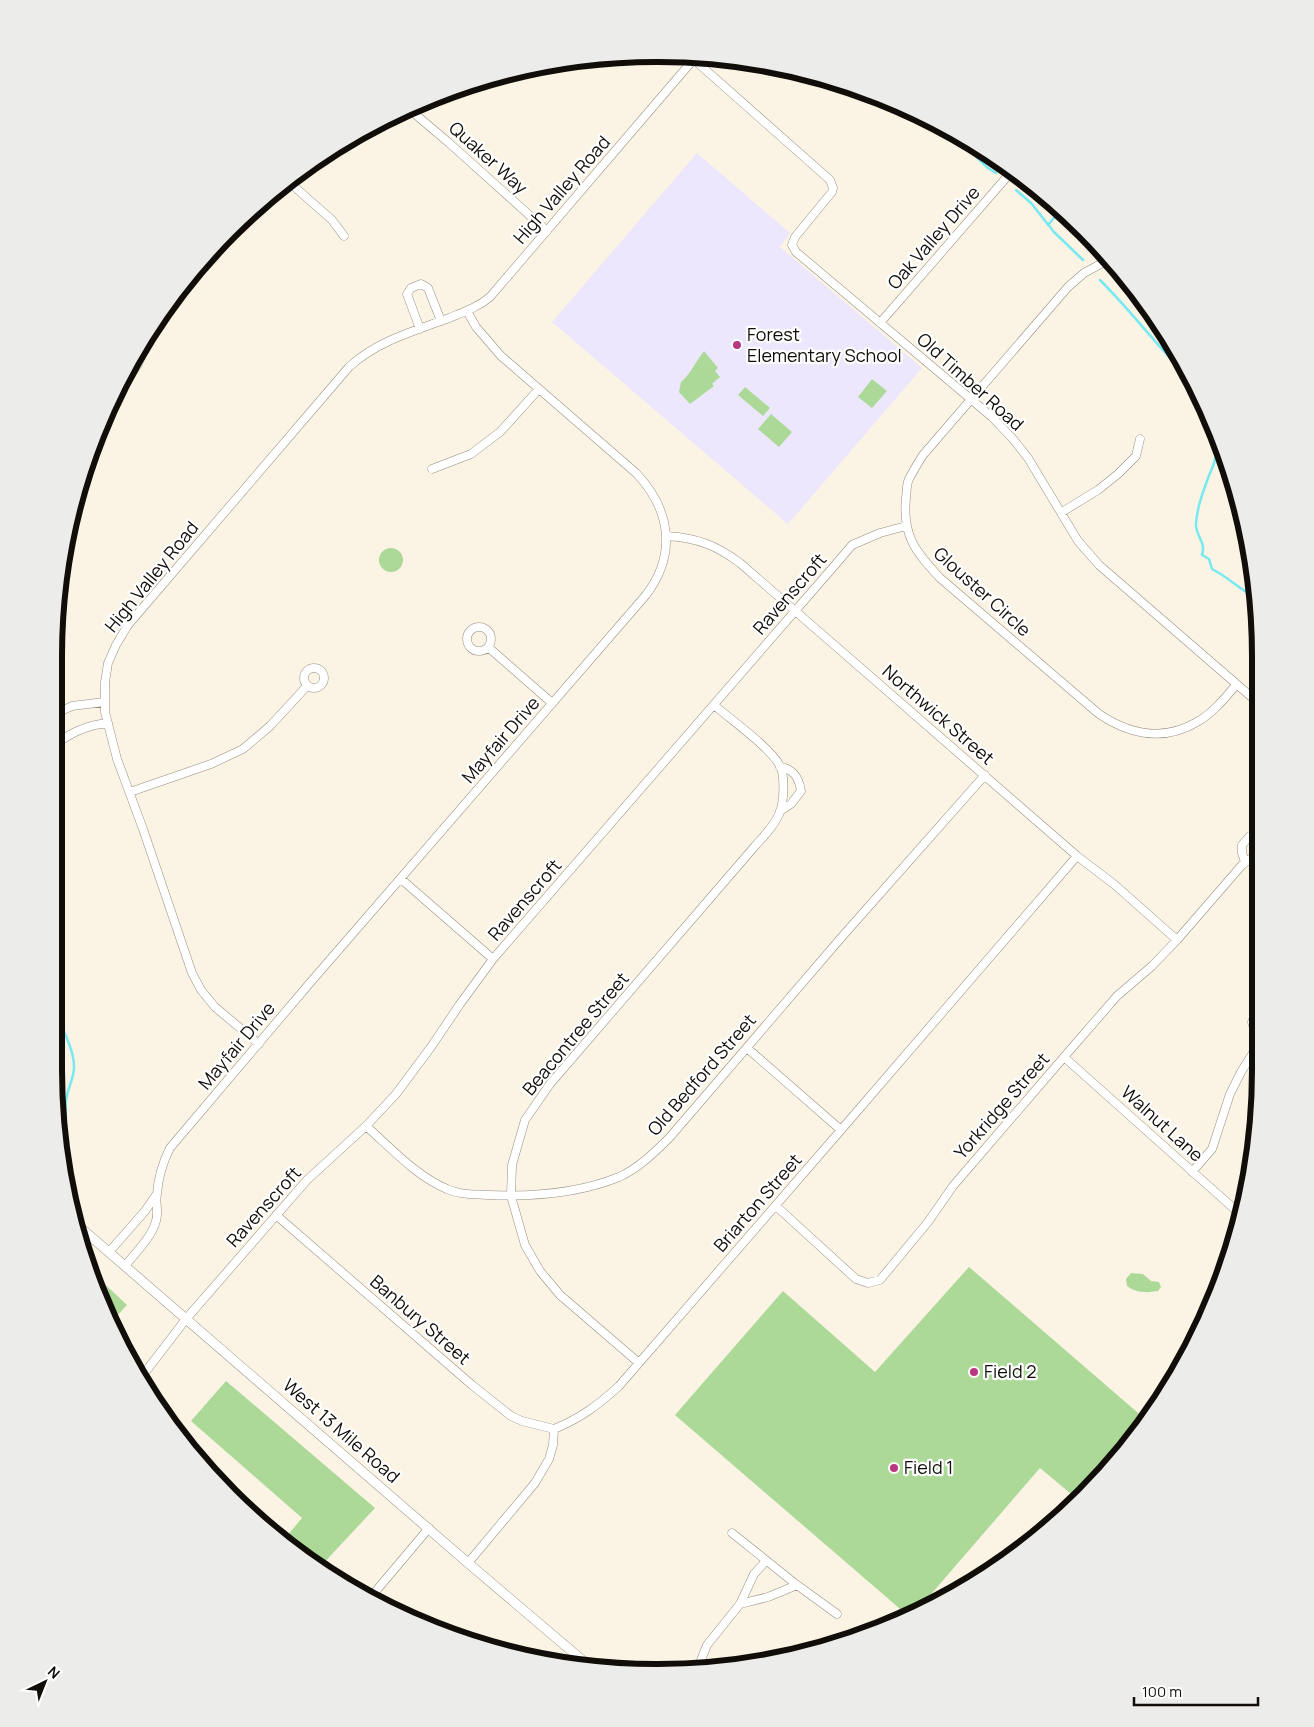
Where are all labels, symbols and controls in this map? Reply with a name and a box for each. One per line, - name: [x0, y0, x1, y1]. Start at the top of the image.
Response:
- street label: Quaker Way: [444, 116, 534, 199]
- street label: High Valley Road: [508, 130, 615, 249]
- street label: Oak Valley Drive: [882, 181, 985, 294]
- place label: Forest Elementary School: [747, 322, 902, 367]
- street label: Old Timber Road: [912, 327, 1029, 436]
- marker: Forest Elementary School: [731, 339, 743, 351]
- street label: High Valley Road: [99, 516, 203, 637]
- street label: Glouster Circle: [929, 541, 1036, 641]
- street label: Ravenscroft: [747, 547, 831, 639]
- street label: Northwick Street: [878, 659, 1000, 769]
- street label: Mayfair Drive: [456, 691, 544, 788]
- street label: Ravenscroft: [482, 853, 566, 945]
- street label: Beacontree Street: [517, 967, 634, 1100]
- street label: Mayfair Drive: [193, 997, 280, 1094]
- street label: Old Bedford Street: [642, 1008, 761, 1140]
- street label: Yorkridge Street: [948, 1047, 1054, 1164]
- street label: Walnut Lane: [1116, 1080, 1209, 1167]
- street label: Briarton Street: [708, 1148, 807, 1257]
- street label: Ravenscroft: [221, 1161, 306, 1252]
- street label: Banbury Street: [365, 1269, 476, 1369]
- place label: Field 2: [984, 1359, 1037, 1383]
- marker: Field 2: [968, 1366, 980, 1378]
- street label: West 13 Mile Road: [278, 1373, 405, 1488]
- place label: Field 1: [904, 1455, 953, 1479]
- marker: Field 1: [888, 1462, 900, 1474]
- north arrow: [20, 1657, 70, 1707]
- text: N: [44, 1662, 64, 1683]
- scale bar: [1134, 1674, 1258, 1706]
- text: 100 m: [1142, 1681, 1182, 1702]

